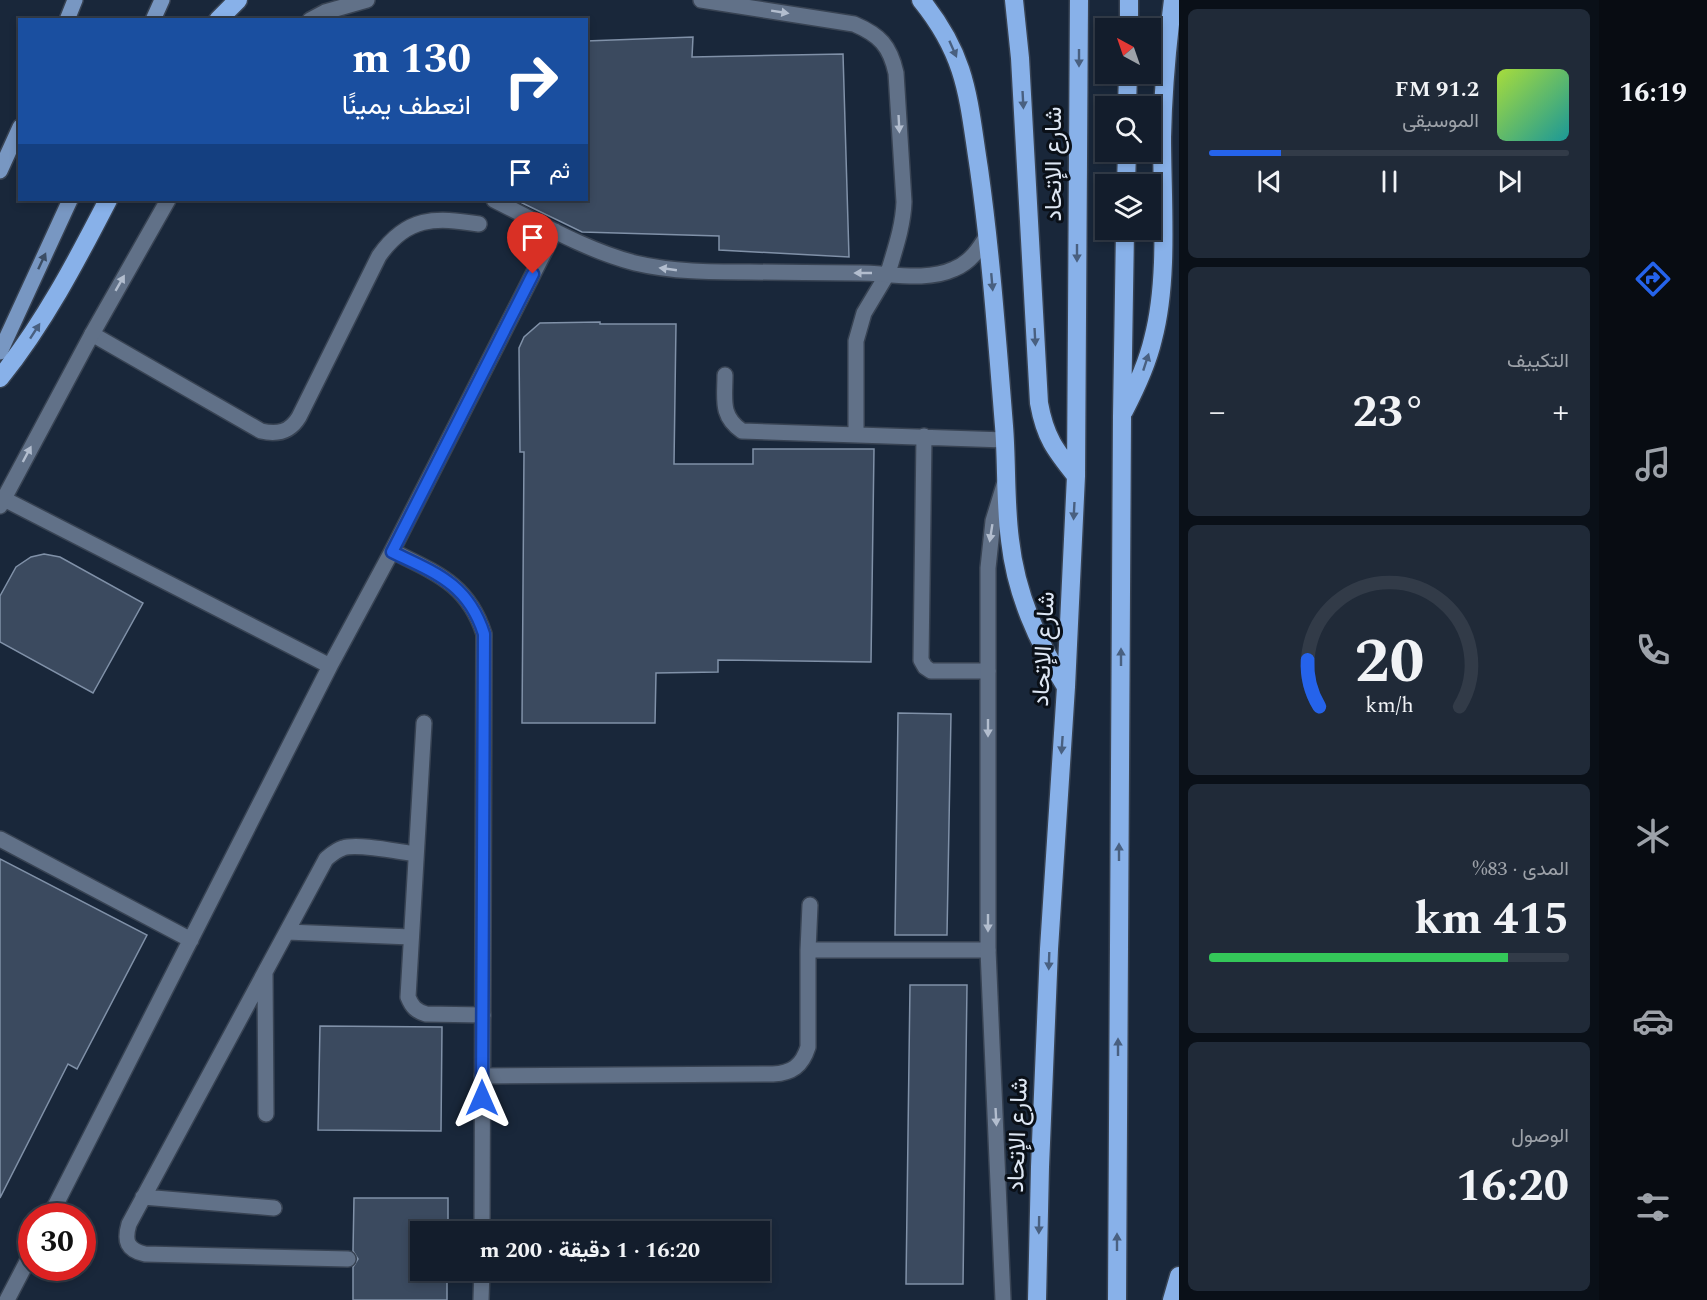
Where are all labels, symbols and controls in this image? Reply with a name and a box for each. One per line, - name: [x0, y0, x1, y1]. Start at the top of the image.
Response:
- one-way arrow: [770, 8, 789, 17]
- north arrow: [1095, 18, 1161, 84]
- map controls: [1095, 18, 1161, 240]
- text: 130 m: [352, 28, 471, 91]
- one-way arrow: [948, 40, 958, 58]
- icon: right: [492, 42, 570, 120]
- one-way arrow: [1074, 49, 1084, 68]
- text: 16:19: [1619, 72, 1687, 114]
- text: 91.2 FM: [1395, 73, 1479, 106]
- text: انعطف يمينًا: [342, 85, 471, 127]
- one-way arrow: [1018, 91, 1027, 110]
- button: search: [1095, 96, 1161, 162]
- text: الموسيقى: [1402, 106, 1479, 136]
- street label: شارع الإتحاد: [1036, 107, 1072, 221]
- one-way arrow: [895, 114, 904, 133]
- text: ثم: [549, 155, 570, 188]
- icon: arrive: [504, 156, 537, 189]
- icon: previous: [1253, 165, 1286, 198]
- icon: pause: [1373, 165, 1406, 198]
- icon: next: [1493, 165, 1526, 198]
- button: layers: [1095, 174, 1161, 240]
- pin: [507, 212, 558, 274]
- icon: arrive: [516, 221, 549, 254]
- one-way arrow: [1072, 244, 1082, 263]
- one-way arrow: [37, 251, 47, 269]
- icon: directions: [1632, 258, 1674, 300]
- one-way arrow: [658, 264, 677, 273]
- one-way arrow: [853, 268, 872, 278]
- one-way arrow: [987, 272, 997, 291]
- one-way arrow: [115, 275, 126, 291]
- one-way arrow: [29, 323, 40, 339]
- one-way arrow: [1031, 327, 1040, 346]
- text: التكييف: [1507, 346, 1569, 376]
- one-way arrow: [1141, 353, 1151, 371]
- text: 23°: [1353, 378, 1426, 447]
- text: −: [1209, 387, 1226, 437]
- text: +: [1553, 387, 1569, 437]
- icon: music: [1632, 443, 1674, 485]
- one-way arrow: [22, 446, 32, 463]
- one-way arrow: [1070, 502, 1079, 521]
- one-way arrow: [987, 523, 996, 542]
- street label: شارع الإتحاد: [1023, 591, 1065, 707]
- text: 20: [1354, 615, 1424, 710]
- icon: phone: [1632, 629, 1674, 671]
- one-way arrow: [1116, 647, 1126, 666]
- text: km/h: [1365, 689, 1413, 722]
- one-way arrow: [983, 718, 993, 737]
- one-way arrow: [1058, 736, 1067, 755]
- icon: climate: [1632, 815, 1674, 857]
- one-way arrow: [1114, 842, 1124, 861]
- text: المدى · 83%: [1472, 854, 1569, 884]
- text: 415 km: [1414, 885, 1569, 954]
- one-way arrow: [983, 913, 993, 932]
- one-way arrow: [1044, 951, 1053, 970]
- icon: car: [1632, 1000, 1674, 1042]
- one-way arrow: [1113, 1037, 1123, 1056]
- position arrow: [450, 1066, 514, 1130]
- street label: شارع الإتحاد: [998, 1077, 1038, 1193]
- one-way arrow: [991, 1108, 1000, 1127]
- text: الوصول: [1511, 1121, 1569, 1151]
- text: 16:20: [1456, 1152, 1569, 1221]
- icon: filters: [1632, 1186, 1674, 1228]
- speed limit sign: 30: [18, 1203, 96, 1281]
- one-way arrow: [1034, 1216, 1044, 1235]
- one-way arrow: [1112, 1232, 1122, 1251]
- text: 16:20 · 1 دقيقة · 200 m: [480, 1234, 700, 1267]

